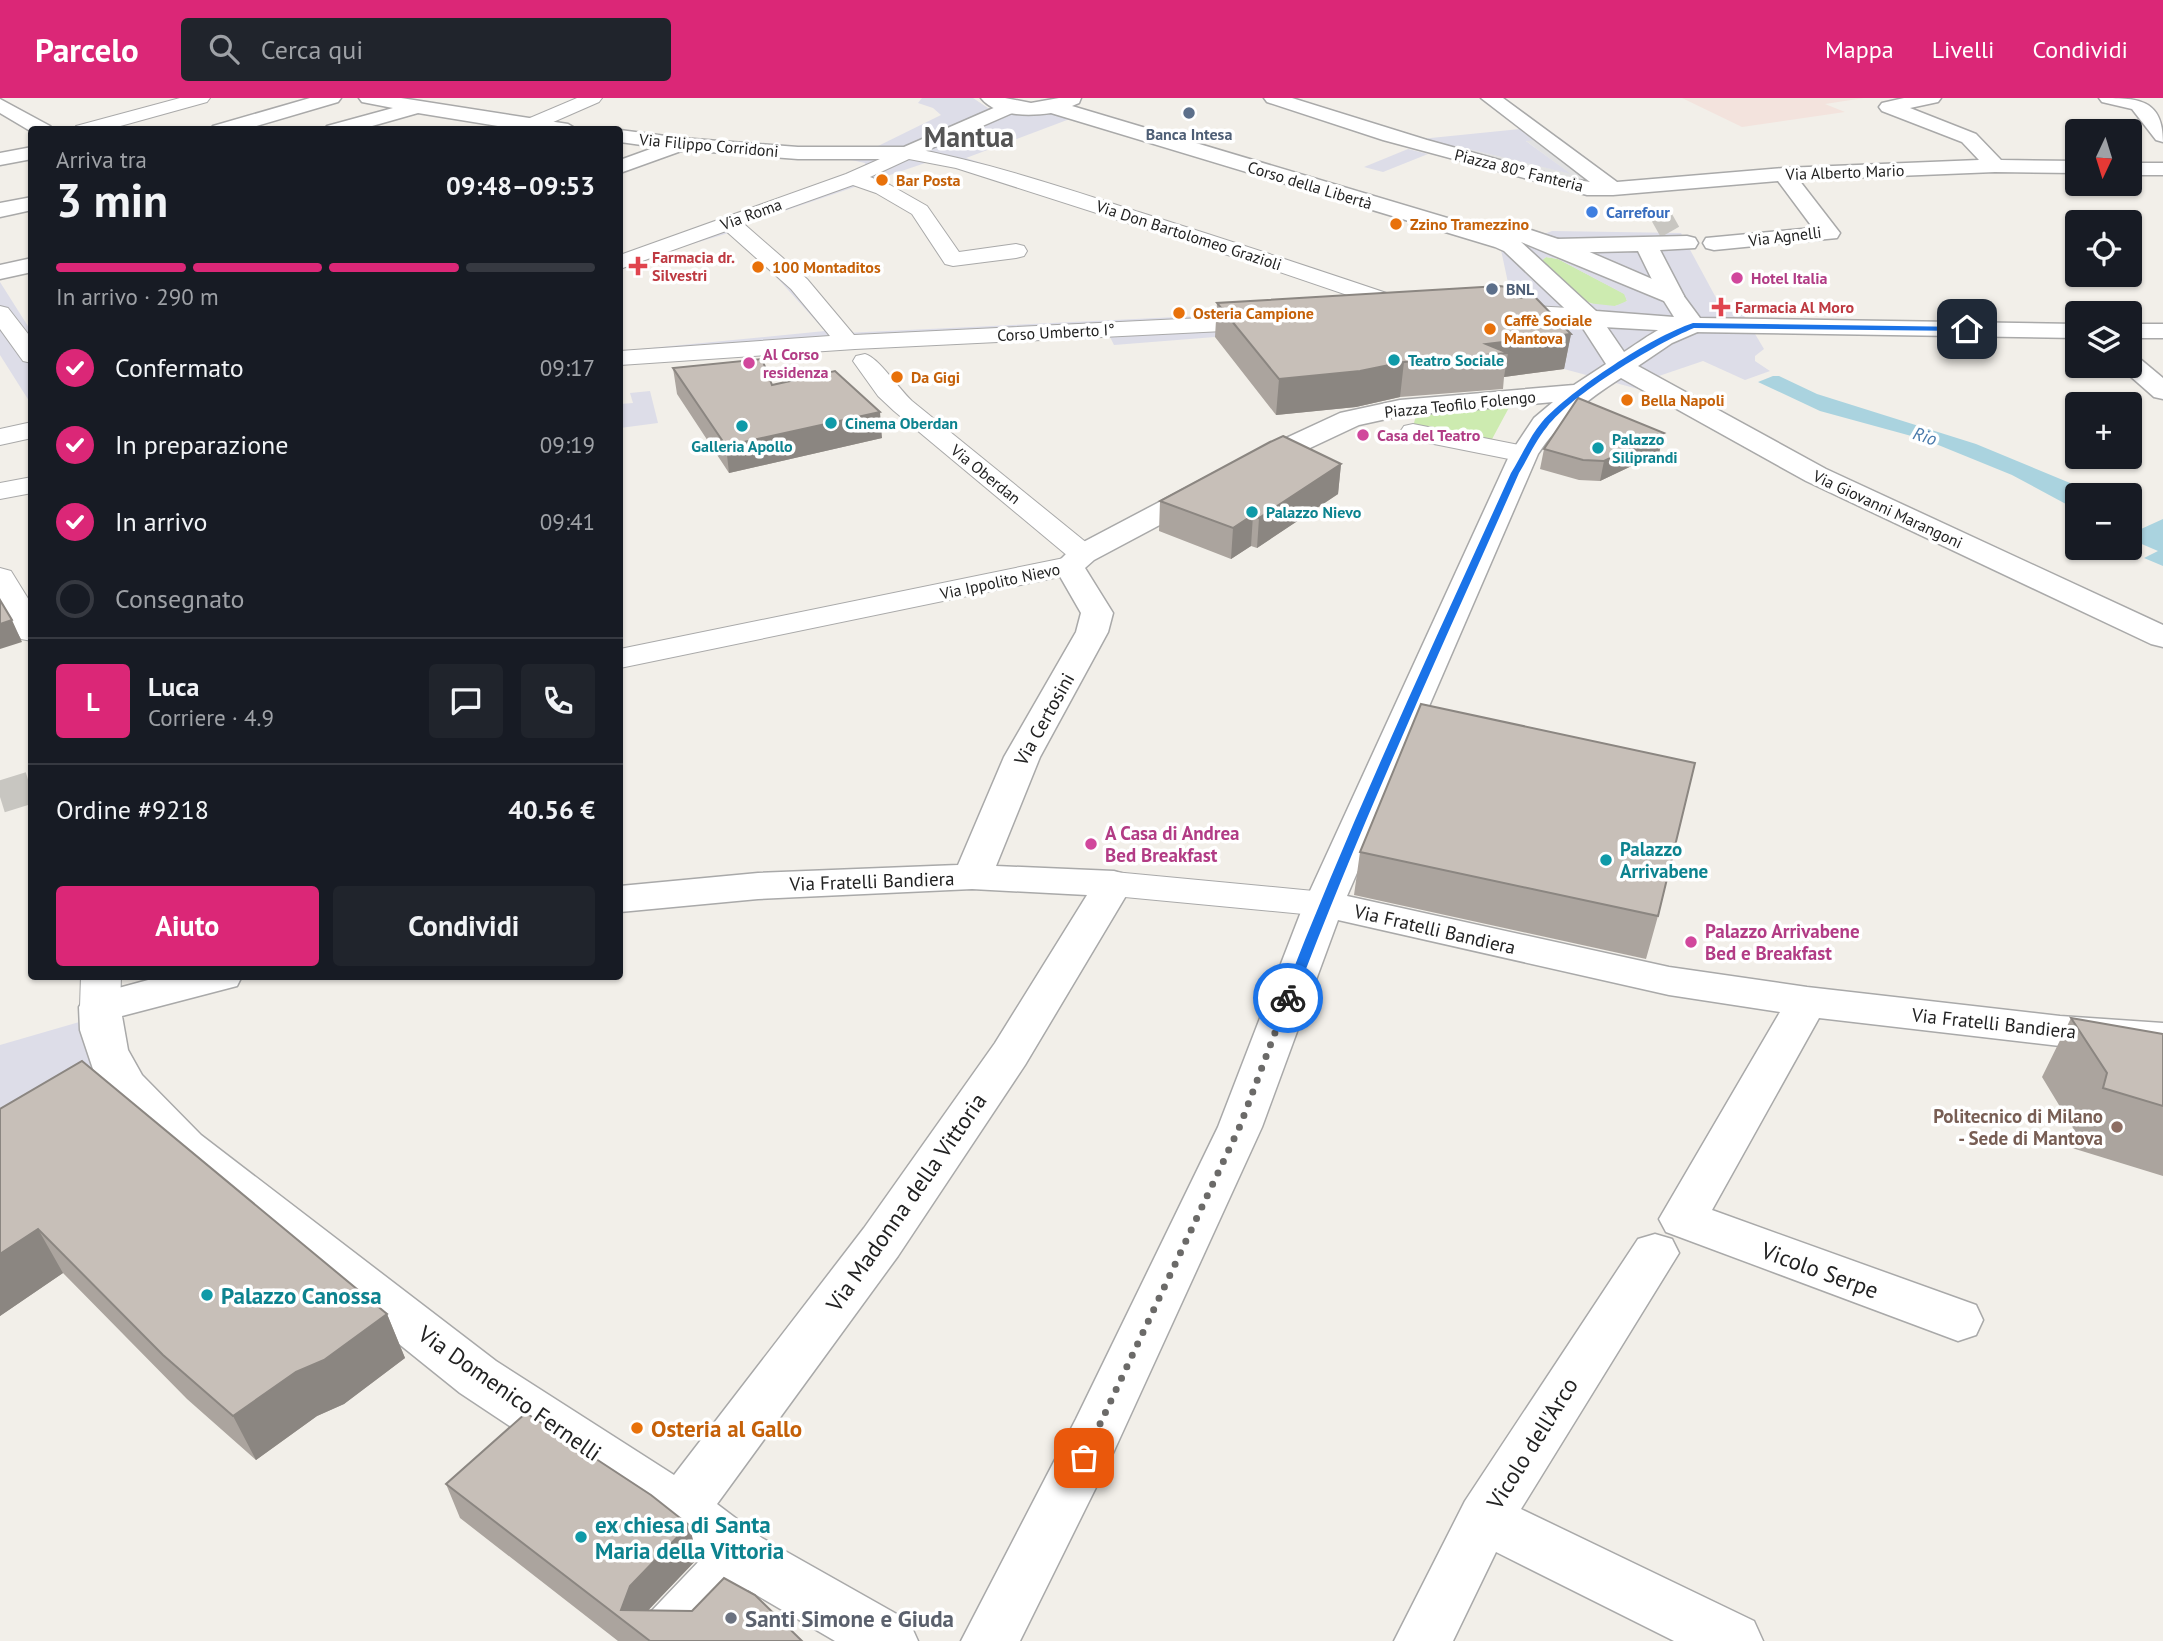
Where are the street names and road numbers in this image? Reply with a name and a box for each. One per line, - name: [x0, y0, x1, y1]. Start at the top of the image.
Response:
- street label: Via Filippo Corridoni: [637, 129, 780, 161]
- street label: Piazza 80° Fanteria: [1452, 144, 1586, 196]
- street label: Corso della Libertà: [1245, 157, 1375, 213]
- street label: Via Alberto Mario: [1784, 160, 1905, 184]
- street label: Via Roma: [717, 194, 784, 235]
- street label: Via Don Bartolomeo Grazioli: [1093, 195, 1284, 274]
- street label: Via Agnelli: [1746, 222, 1823, 251]
- street label: Corso Umberto I°: [997, 319, 1115, 345]
- street label: Piazza Teofilo Folengo: [1383, 386, 1537, 422]
- street label: Via Oberdan: [946, 439, 1025, 508]
- street label: Via Giovanni Marangoni: [1809, 465, 1966, 552]
- street label: Via Ippolito Nievo: [937, 559, 1062, 604]
- street label: Via Certosini: [1008, 668, 1079, 770]
- street label: Via Fratelli Bandiera: [788, 866, 955, 896]
- street label: Via Fratelli Bandiera: [1351, 899, 1518, 959]
- street label: Via Fratelli Bandiera: [1910, 1002, 2077, 1044]
- street label: Via Madonna della Vittoria: [819, 1087, 993, 1318]
- street label: Vicolo Serpe: [1757, 1235, 1882, 1305]
- street label: Via Domenico Fernelli: [412, 1318, 607, 1467]
- street label: Vicolo dell'Arco: [1479, 1372, 1584, 1515]

